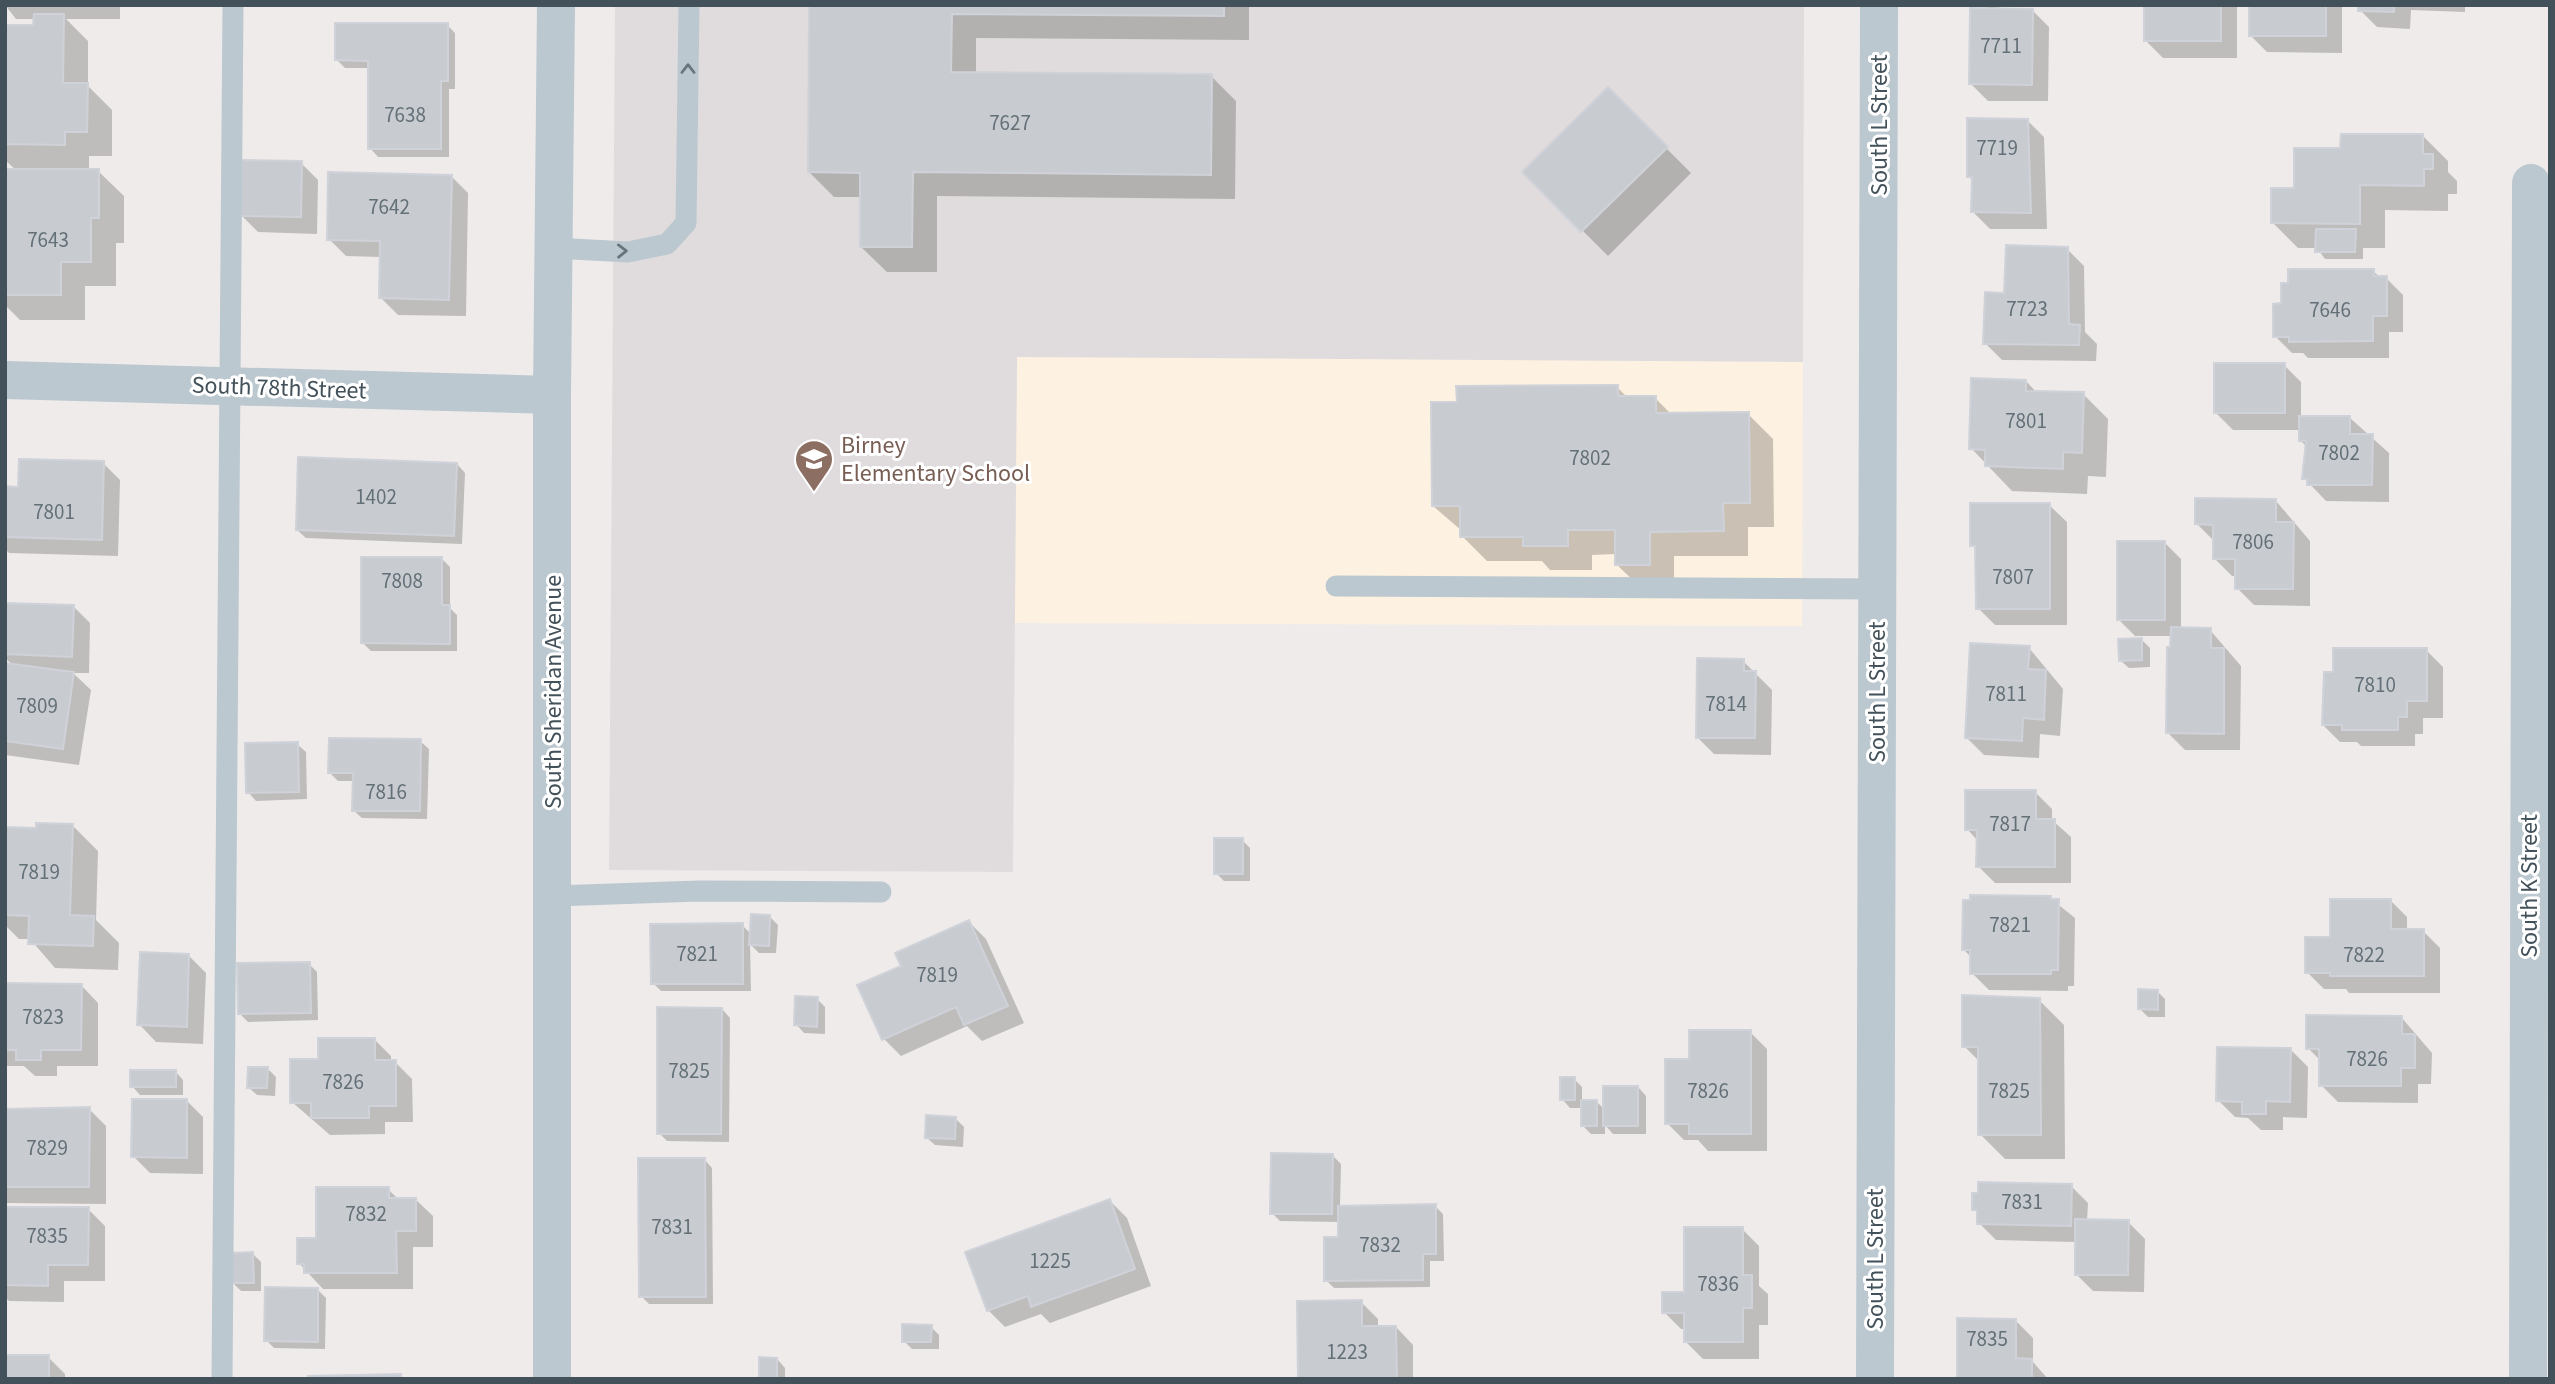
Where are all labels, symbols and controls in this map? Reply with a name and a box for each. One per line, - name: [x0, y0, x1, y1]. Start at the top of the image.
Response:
- house number: 7711: [1980, 31, 2022, 61]
- street label: South L Street: [1862, 54, 1897, 196]
- one-way arrow: [681, 63, 696, 74]
- house number: 7638: [384, 100, 426, 130]
- house number: 7627: [989, 108, 1031, 138]
- house number: 7719: [1976, 133, 2018, 163]
- house number: 7642: [368, 192, 410, 222]
- house number: 7643: [27, 225, 69, 255]
- one-way arrow: [617, 243, 628, 259]
- house number: 7723: [2006, 294, 2048, 324]
- house number: 7646: [2309, 295, 2351, 325]
- street label: South 78th Street: [191, 367, 367, 409]
- house number: 7801: [2005, 406, 2047, 436]
- place label: Birney Elementary School: [841, 428, 1030, 491]
- school or university icon: Birney Elementary School: [793, 438, 835, 493]
- house number: 7802: [2318, 438, 2360, 468]
- house number: 7802: [1569, 443, 1611, 473]
- house number: 1402: [355, 482, 397, 512]
- house number: 7801: [33, 497, 75, 527]
- house number: 7806: [2232, 527, 2274, 557]
- house number: 7807: [1992, 562, 2034, 592]
- house number: 7808: [381, 566, 423, 596]
- street label: South Sheridan Avenue: [536, 575, 571, 809]
- street label: South L Street: [1860, 621, 1895, 763]
- house number: 7810: [2354, 670, 2396, 700]
- house number: 7811: [1985, 679, 2027, 709]
- house number: 7814: [1705, 689, 1747, 719]
- house number: 7809: [16, 691, 58, 721]
- house number: 7816: [365, 777, 407, 807]
- house number: 7817: [1989, 809, 2031, 839]
- street label: South K Street: [2512, 814, 2547, 958]
- house number: 7819: [18, 857, 60, 887]
- house number: 7821: [1989, 910, 2031, 940]
- house number: 7821: [676, 939, 718, 969]
- house number: 7822: [2343, 940, 2385, 970]
- house number: 7819: [916, 960, 958, 990]
- house number: 7823: [22, 1002, 64, 1032]
- house number: 7826: [2346, 1044, 2388, 1074]
- house number: 7825: [668, 1056, 710, 1086]
- house number: 7826: [322, 1067, 364, 1097]
- house number: 7826: [1687, 1076, 1729, 1106]
- house number: 7825: [1988, 1076, 2030, 1106]
- house number: 7829: [26, 1133, 68, 1163]
- house number: 7831: [2001, 1187, 2043, 1217]
- street label: South L Street: [1858, 1188, 1893, 1330]
- house number: 7832: [345, 1199, 387, 1229]
- house number: 7831: [651, 1212, 693, 1242]
- house number: 7835: [26, 1221, 68, 1251]
- house number: 7832: [1359, 1230, 1401, 1260]
- house number: 1225: [1029, 1246, 1071, 1276]
- house number: 7836: [1697, 1269, 1739, 1299]
- house number: 7835: [1966, 1324, 2008, 1354]
- house number: 1223: [1326, 1337, 1368, 1367]

